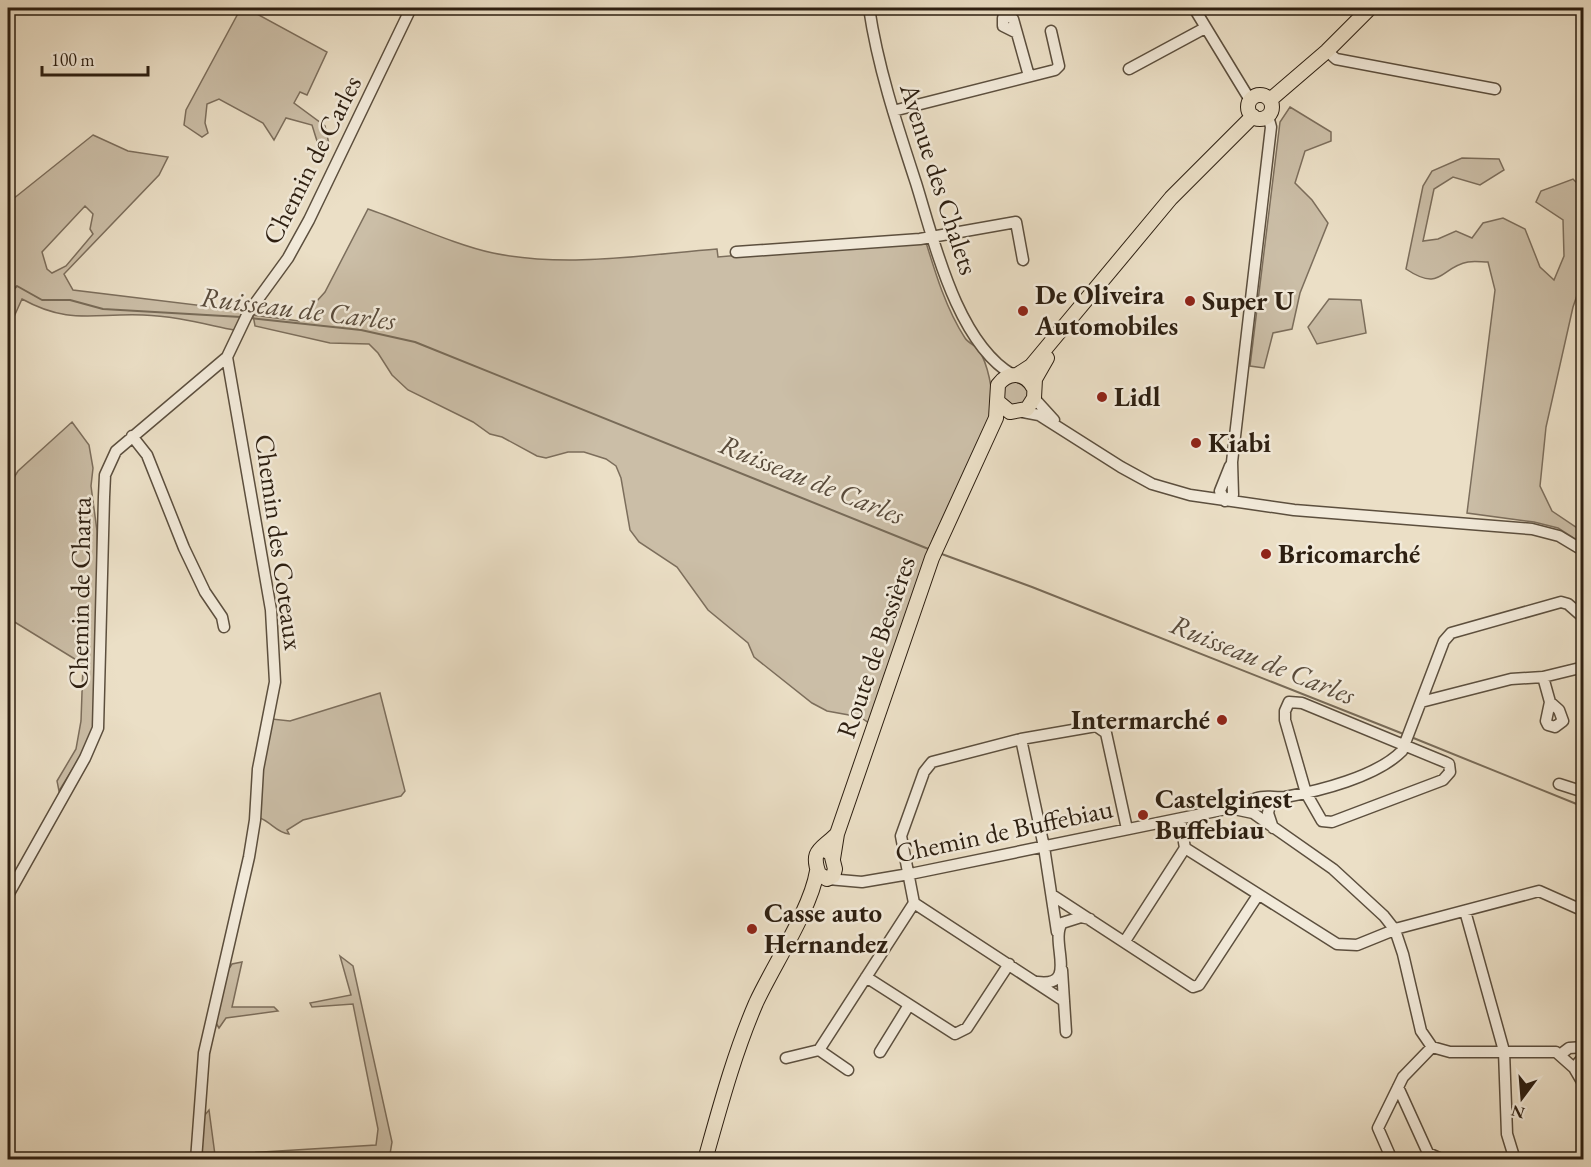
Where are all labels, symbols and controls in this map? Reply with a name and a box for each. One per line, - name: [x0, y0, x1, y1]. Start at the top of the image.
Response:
- scale bar: [42, 39, 148, 77]
- text: 100 m: [51, 48, 95, 71]
- street label: Chemin de Carles: [254, 69, 369, 250]
- street label: Avenue des Chalets: [892, 78, 987, 279]
- place label: De Oliveira Automobiles: [1034, 277, 1178, 343]
- water label: Ruisseau de Carles: [198, 278, 398, 338]
- place label: Super U: [1202, 283, 1294, 318]
- marker: Super U: [1183, 294, 1197, 308]
- marker: De Oliveira Automobiles: [1016, 304, 1030, 318]
- place label: Lidl: [1114, 379, 1161, 414]
- marker: Lidl: [1095, 390, 1109, 404]
- place label: Kiabi: [1208, 425, 1271, 460]
- water label: Ruisseau de Carles: [714, 426, 910, 533]
- street label: Chemin des Coteaux: [247, 432, 312, 652]
- marker: Kiabi: [1189, 436, 1203, 450]
- street label: Chemin de Charta: [60, 496, 99, 690]
- place label: Bricomarché: [1278, 536, 1420, 571]
- marker: Bricomarché: [1259, 547, 1273, 561]
- street label: Route de Bessières: [828, 551, 923, 742]
- water label: Ruisseau de Carles: [1165, 606, 1361, 713]
- place label: Intermarché: [1071, 702, 1210, 737]
- marker: Intermarché: [1215, 713, 1229, 727]
- place label: Castelginest Buffebiau: [1155, 781, 1292, 847]
- street label: Chemin de Buffebiau: [892, 790, 1116, 871]
- marker: Castelginest Buffebiau: [1136, 808, 1150, 822]
- place label: Casse auto Hernandez: [764, 895, 888, 961]
- marker: Casse auto Hernandez: [745, 922, 759, 936]
- north arrow: [1492, 1068, 1552, 1128]
- text: N: [1509, 1100, 1527, 1124]

